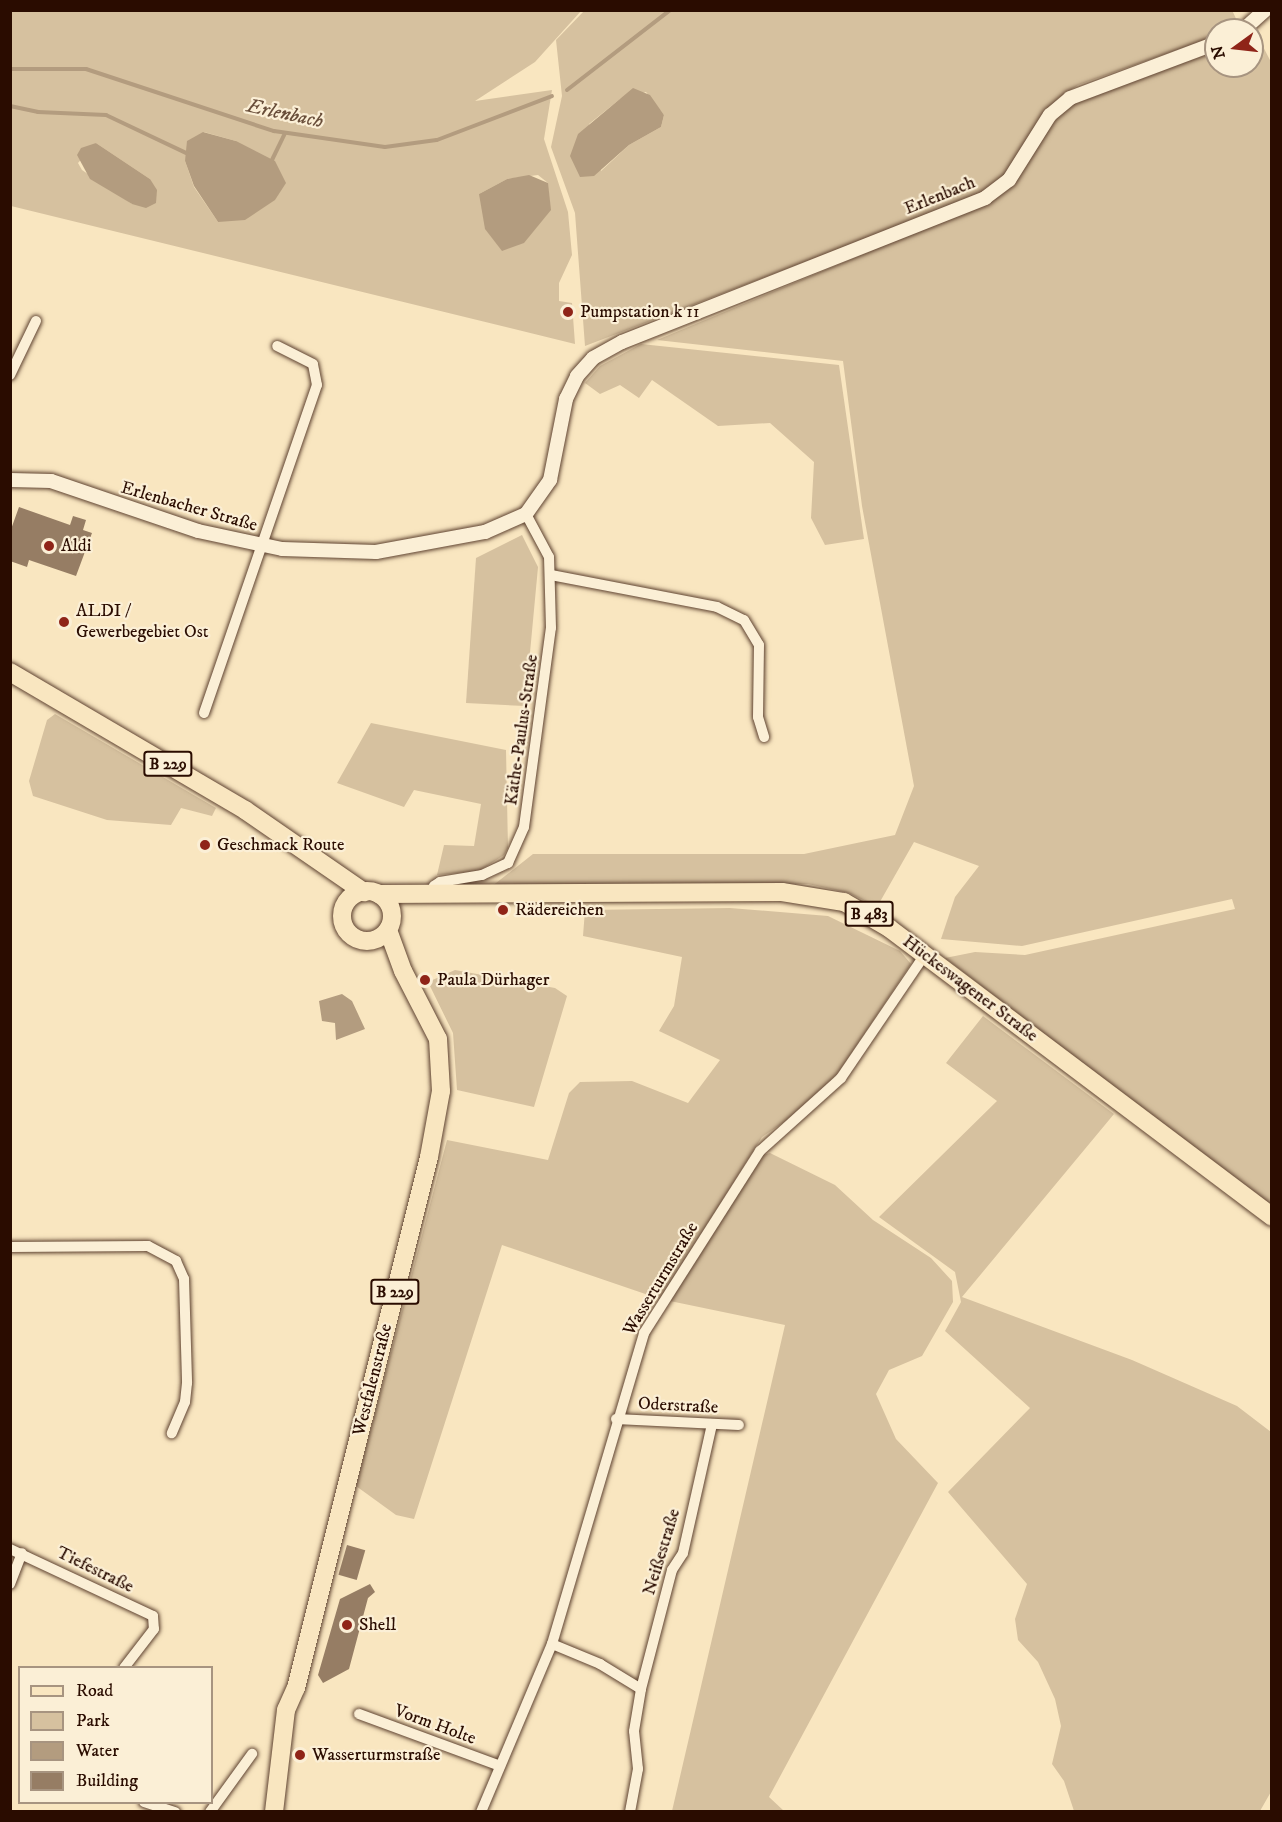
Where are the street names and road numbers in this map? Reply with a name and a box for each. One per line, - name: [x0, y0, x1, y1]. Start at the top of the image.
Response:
- street label: Erlenbach: [901, 172, 979, 220]
- street label: Erlenbacher Straße: [118, 477, 260, 537]
- street label: Käthe-Paulus-Straße: [501, 653, 543, 807]
- road number: B 229: [142, 751, 194, 777]
- road number: B 483: [844, 901, 894, 927]
- street label: Hückeswagener Straße: [898, 931, 1042, 1047]
- street label: Wasserturmstraße: [619, 1218, 703, 1340]
- road number: B 229: [370, 1279, 420, 1305]
- street label: Westfalenstraße: [349, 1322, 397, 1438]
- street label: Oderstraße: [637, 1393, 719, 1419]
- street label: Neißestraße: [639, 1506, 685, 1598]
- street label: Tiefestraße: [53, 1542, 137, 1598]
- street label: Vorm Holte: [391, 1700, 479, 1750]

